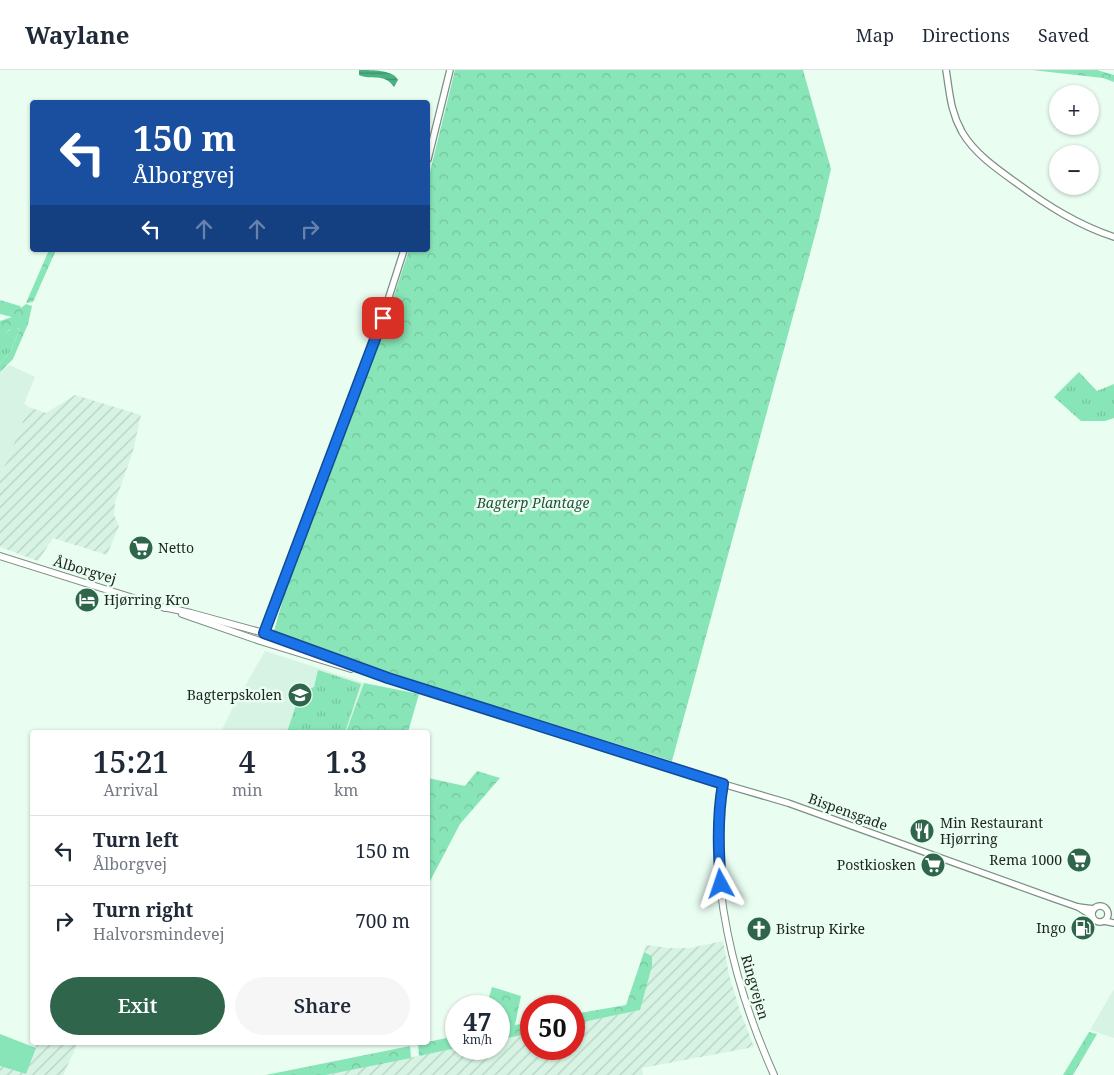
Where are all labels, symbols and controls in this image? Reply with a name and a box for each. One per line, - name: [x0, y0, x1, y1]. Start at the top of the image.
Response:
- text: Waylane: [25, 18, 129, 51]
- text: Map: [856, 23, 894, 47]
- text: Directions: [922, 23, 1010, 47]
- text: Saved: [1038, 23, 1089, 47]
- map controls: [1049, 85, 1099, 195]
- button: +: [1049, 85, 1099, 135]
- text: 150 m: [133, 114, 236, 161]
- icon: left: [50, 120, 115, 185]
- button: −: [1049, 145, 1099, 195]
- text: Ålborgvej: [133, 159, 235, 189]
- icon: left: [137, 215, 165, 243]
- icon: ahead: [190, 215, 218, 243]
- icon: ahead: [243, 215, 271, 243]
- icon: right: [296, 215, 324, 243]
- pin: [362, 297, 404, 339]
- icon: arrive: [369, 304, 397, 332]
- park label: Bagterp Plantage: [476, 493, 589, 512]
- supermarket icon: Netto: [128, 535, 154, 561]
- place label: Netto: [158, 538, 194, 557]
- street label: Ålborgvej: [51, 551, 119, 588]
- hotel icon: Hjørring Kro: [74, 587, 100, 613]
- place label: Hjørring Kro: [104, 590, 190, 609]
- school or university icon: Bagterpskolen: [287, 682, 313, 708]
- place label: Bagterpskolen: [187, 685, 282, 704]
- text: 15:21: [93, 741, 169, 782]
- text: 4: [239, 741, 256, 782]
- text: 1.3: [325, 741, 367, 782]
- text: Arrival: [104, 779, 158, 801]
- text: min: [232, 779, 262, 801]
- text: km: [334, 779, 358, 801]
- street label: Bispensgade: [806, 788, 890, 835]
- place label: Min Restaurant Hjørring: [940, 813, 1043, 848]
- restaurant icon: Min Restaurant Hjørring: [909, 818, 935, 844]
- text: Turn left: [93, 827, 179, 853]
- icon: left: [50, 837, 78, 865]
- text: 150 m: [355, 838, 410, 864]
- supermarket icon: Rema 1000: [1066, 847, 1092, 873]
- place label: Rema 1000: [989, 850, 1062, 869]
- supermarket icon: Postkiosken: [920, 852, 946, 878]
- text: Ålborgvej: [93, 853, 167, 875]
- place label: Postkiosken: [837, 855, 916, 874]
- position arrow: [694, 857, 746, 909]
- text: Turn right: [93, 897, 193, 923]
- icon: right: [50, 907, 78, 935]
- text: 700 m: [355, 908, 410, 934]
- fuel station icon: Ingo: [1070, 915, 1096, 941]
- church icon: Bistrup Kirke: [746, 916, 772, 942]
- place label: Ingo: [1036, 918, 1066, 937]
- place label: Bistrup Kirke: [776, 919, 865, 938]
- text: Halvorsmindevej: [93, 923, 224, 945]
- street label: Ringvejen: [737, 952, 774, 1021]
- button: Exit: [50, 977, 225, 1035]
- button: Share: [235, 977, 410, 1035]
- speed limit sign: 50: [520, 995, 585, 1060]
- text: 47: [463, 1004, 492, 1038]
- text: km/h: [463, 1031, 492, 1048]

